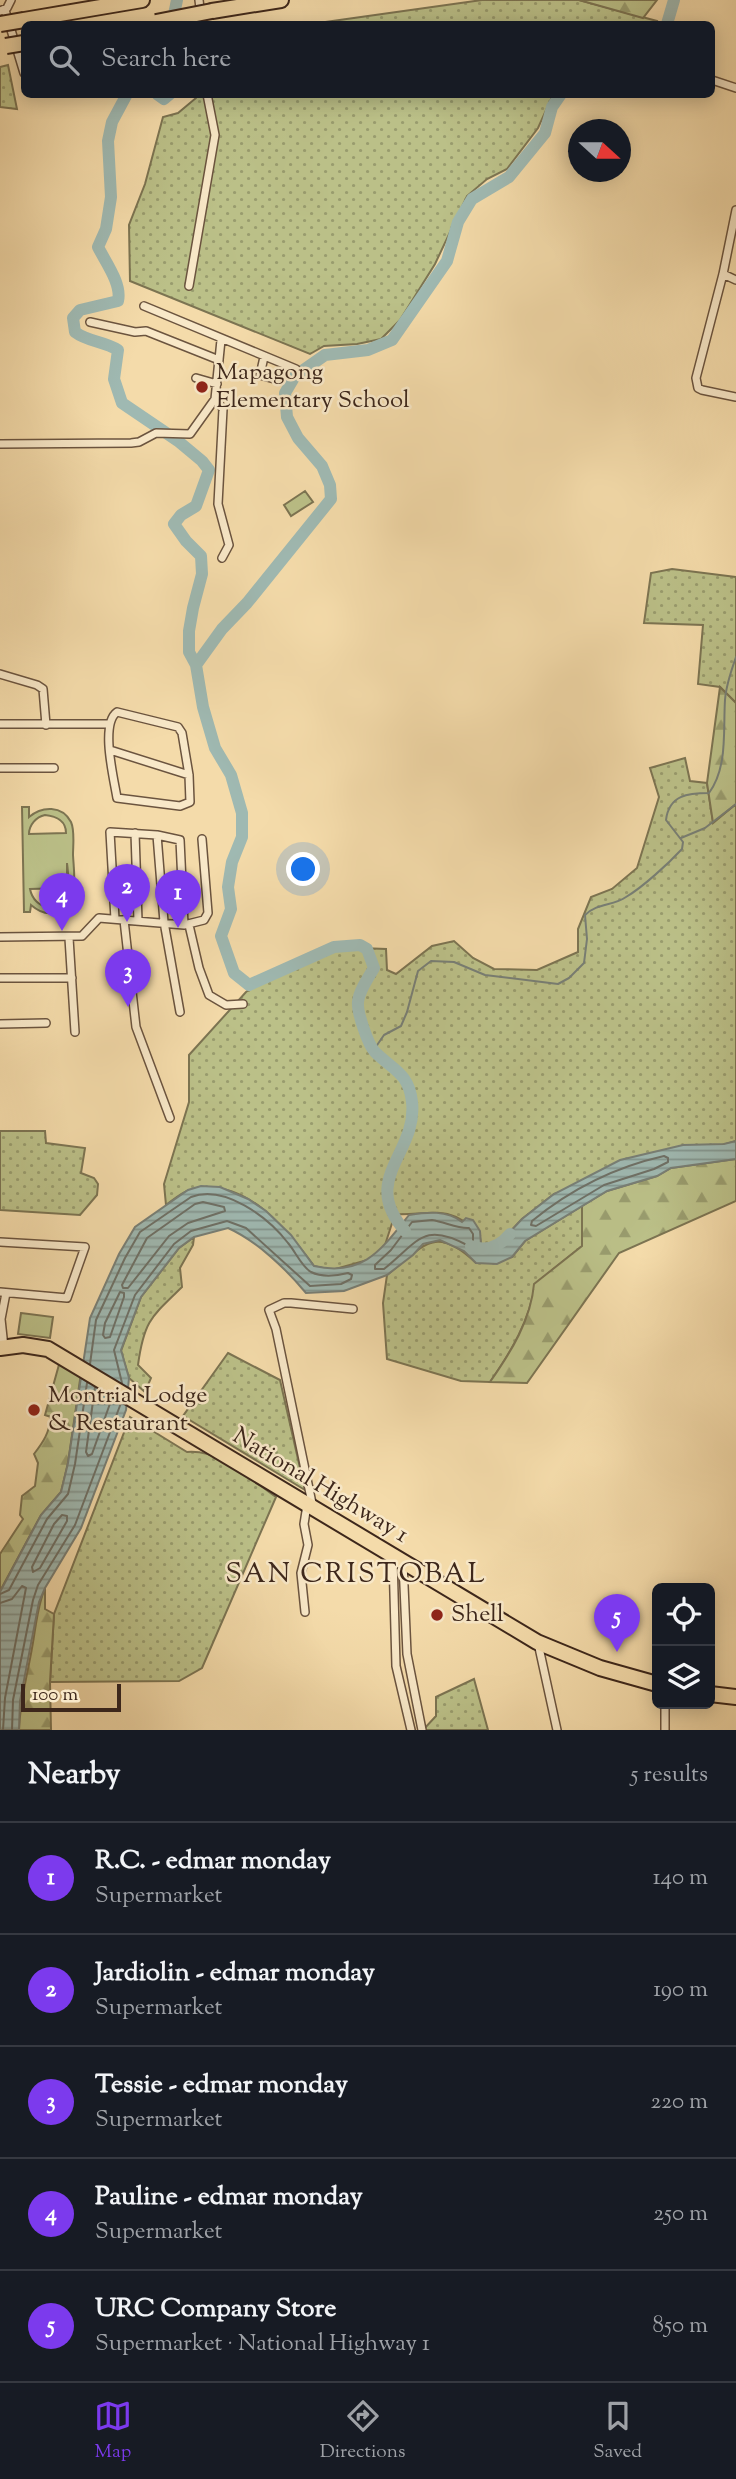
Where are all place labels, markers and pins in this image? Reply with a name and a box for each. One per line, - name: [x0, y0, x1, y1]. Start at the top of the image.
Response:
- place label: Mapagong Elementary School: [216, 356, 410, 418]
- marker: Mapagong Elementary School: [194, 379, 210, 395]
- pin: 2: [104, 864, 150, 922]
- pin: 1: [155, 870, 201, 928]
- pin: 4: [39, 873, 85, 931]
- pin: 3: [105, 949, 151, 1007]
- place label: Montrial Lodge & Restaurant: [48, 1379, 207, 1441]
- marker: Montrial Lodge & Restaurant: [26, 1402, 42, 1418]
- pin: 5: [594, 1594, 640, 1652]
- place label: Shell: [451, 1598, 504, 1632]
- marker: Shell: [429, 1607, 445, 1623]

